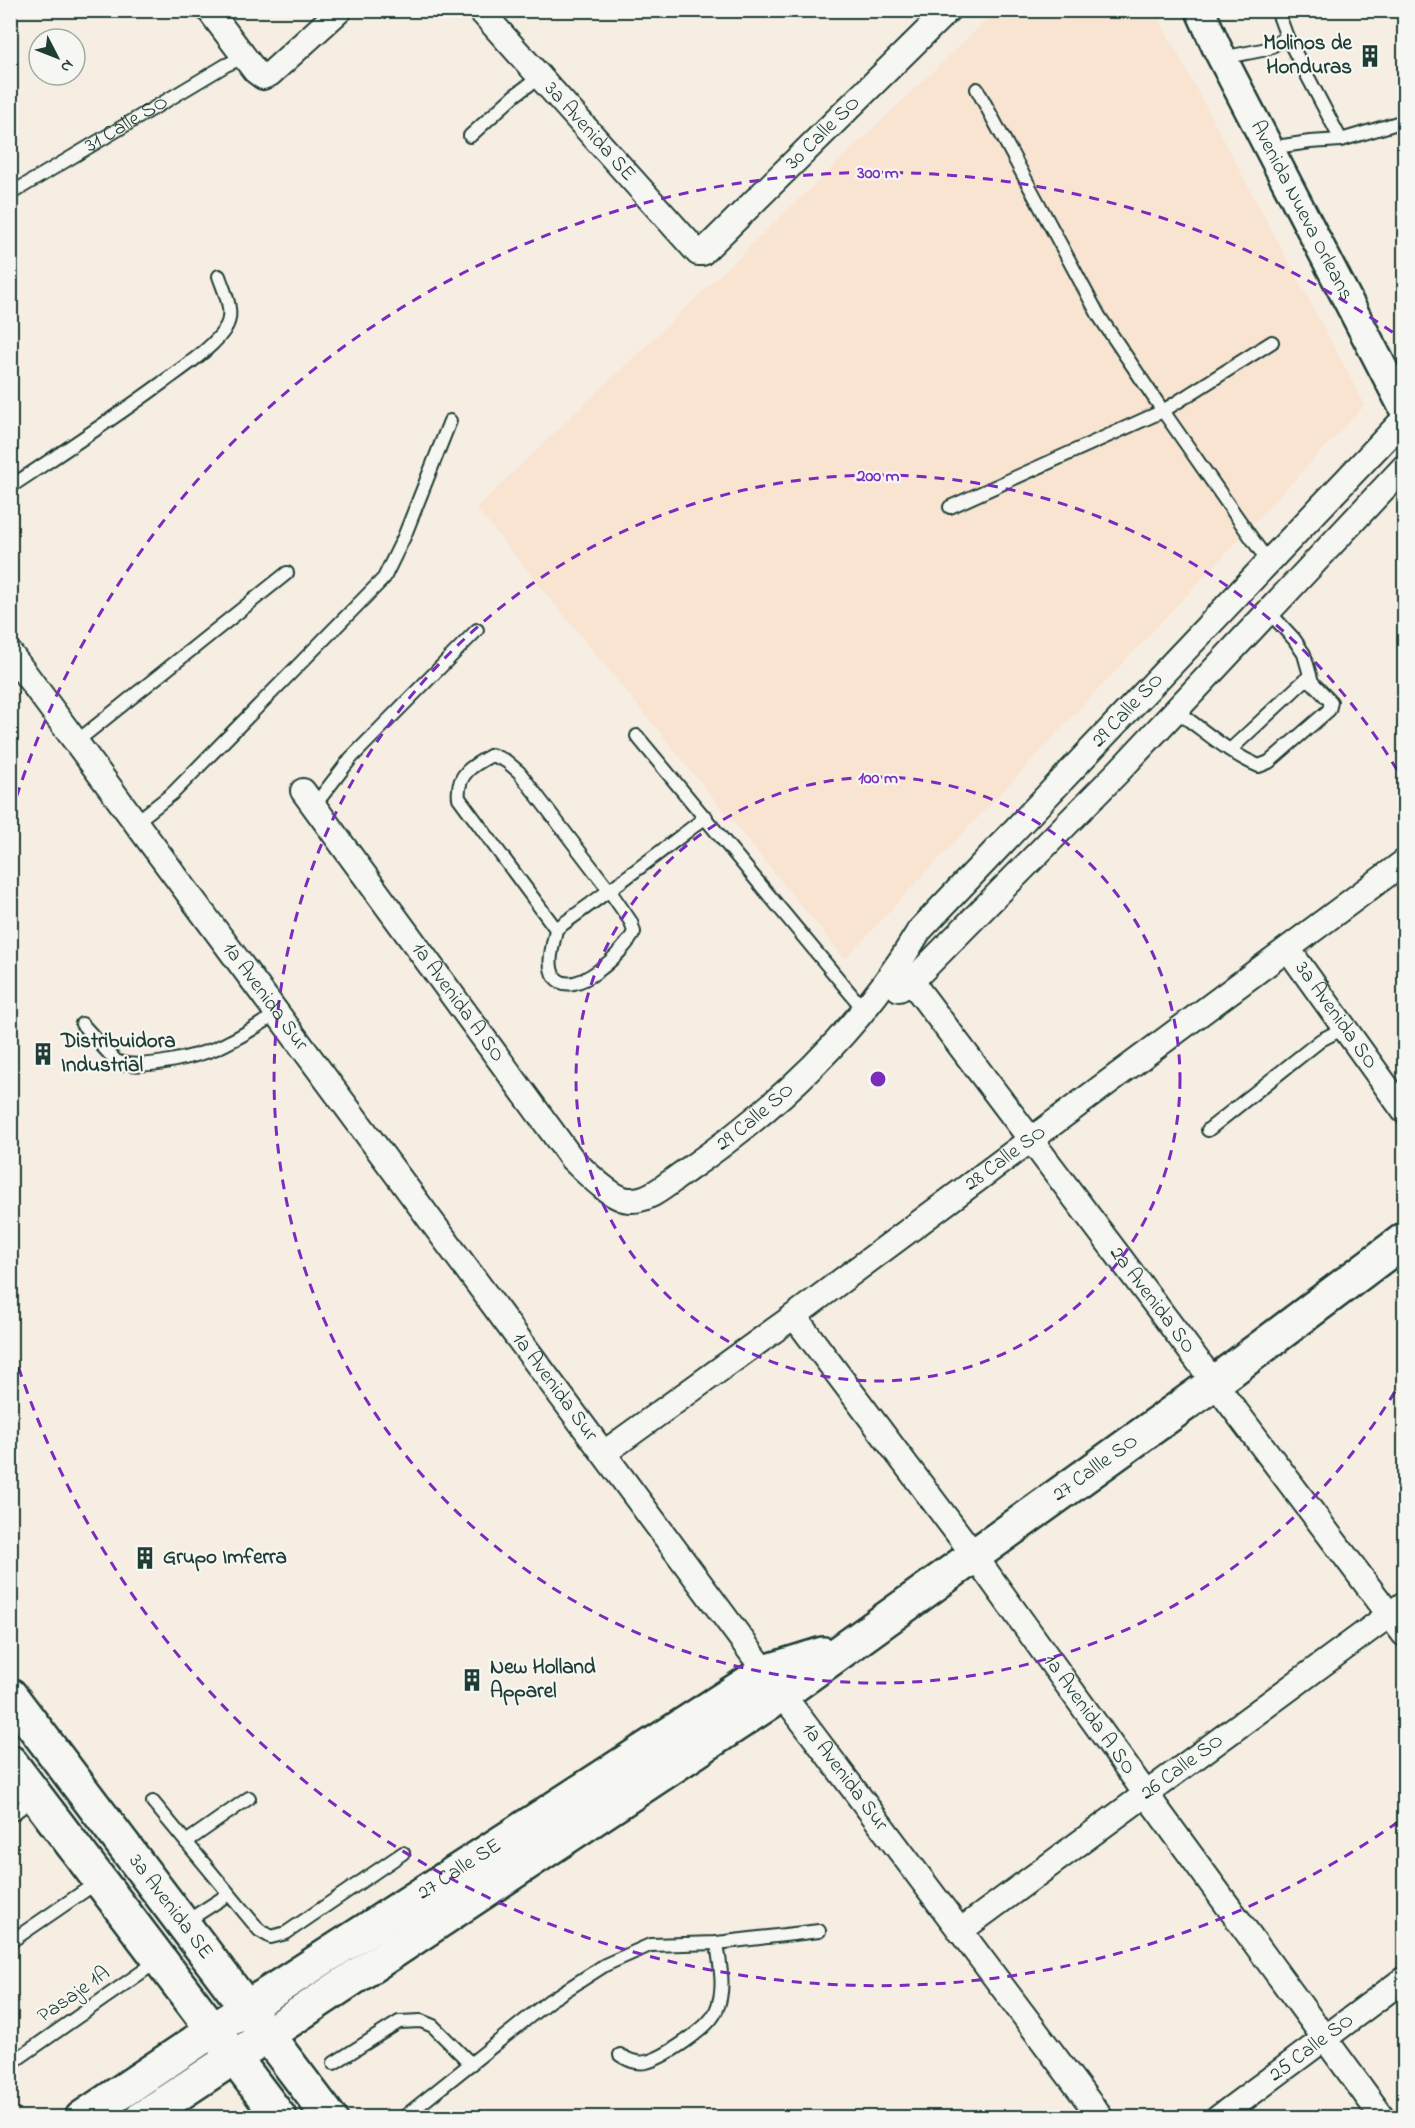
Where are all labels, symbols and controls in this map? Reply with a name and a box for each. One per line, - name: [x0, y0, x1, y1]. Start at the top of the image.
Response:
- north arrow: [27, 27, 87, 87]
- place label: Molinos de Honduras: [1263, 29, 1353, 83]
- building icon: Molinos de Honduras: [1357, 43, 1383, 69]
- text: N: [54, 54, 79, 78]
- street label: 3a Avenida SE: [537, 75, 642, 189]
- street label: 31 Calle SO: [79, 88, 174, 161]
- street label: 30 Calle SO: [779, 89, 868, 177]
- street label: Avenida Nueva Orleans: [1242, 115, 1361, 306]
- text: 300 m: [856, 161, 899, 187]
- text: 200 m: [856, 464, 900, 490]
- street label: 29 Calle SO: [1085, 666, 1171, 755]
- text: 100 m: [858, 766, 898, 792]
- street label: 1a Avenida Sur: [215, 936, 316, 1058]
- street label: 1a Avenida A SO: [403, 936, 512, 1069]
- street label: 3a Avenida SO: [1287, 956, 1385, 1076]
- place label: Distribuidora Industrial: [60, 1027, 176, 1081]
- building icon: Distribuidora Industrial: [30, 1041, 56, 1067]
- centre of rings: [868, 1069, 888, 1089]
- street label: 29 Calle SO: [710, 1076, 801, 1159]
- street label: 28 Calle SO: [958, 1118, 1053, 1199]
- street label: 2a Avenida SO: [1102, 1240, 1203, 1360]
- street label: 1a Avenida Sur: [504, 1326, 605, 1448]
- street label: 27 Callle SO: [1046, 1427, 1145, 1510]
- place label: Grupo Imferra: [163, 1543, 287, 1573]
- building icon: Grupo Imferra: [132, 1545, 158, 1571]
- street label: 1a Avenida A SO: [1035, 1648, 1143, 1781]
- place label: New Holland Apparel: [490, 1653, 596, 1707]
- building icon: New Holland Apparel: [459, 1667, 485, 1693]
- street label: 1a Avenida Sur: [794, 1717, 896, 1838]
- street label: 26 Calle SO: [1134, 1727, 1230, 1808]
- street label: 27 Calle SE: [412, 1831, 508, 1908]
- street label: 3a Avenida SE: [121, 1848, 220, 1966]
- street label: Pasaje 1A: [32, 1959, 116, 2031]
- street label: 25 Calle SO: [1263, 2006, 1361, 2090]

